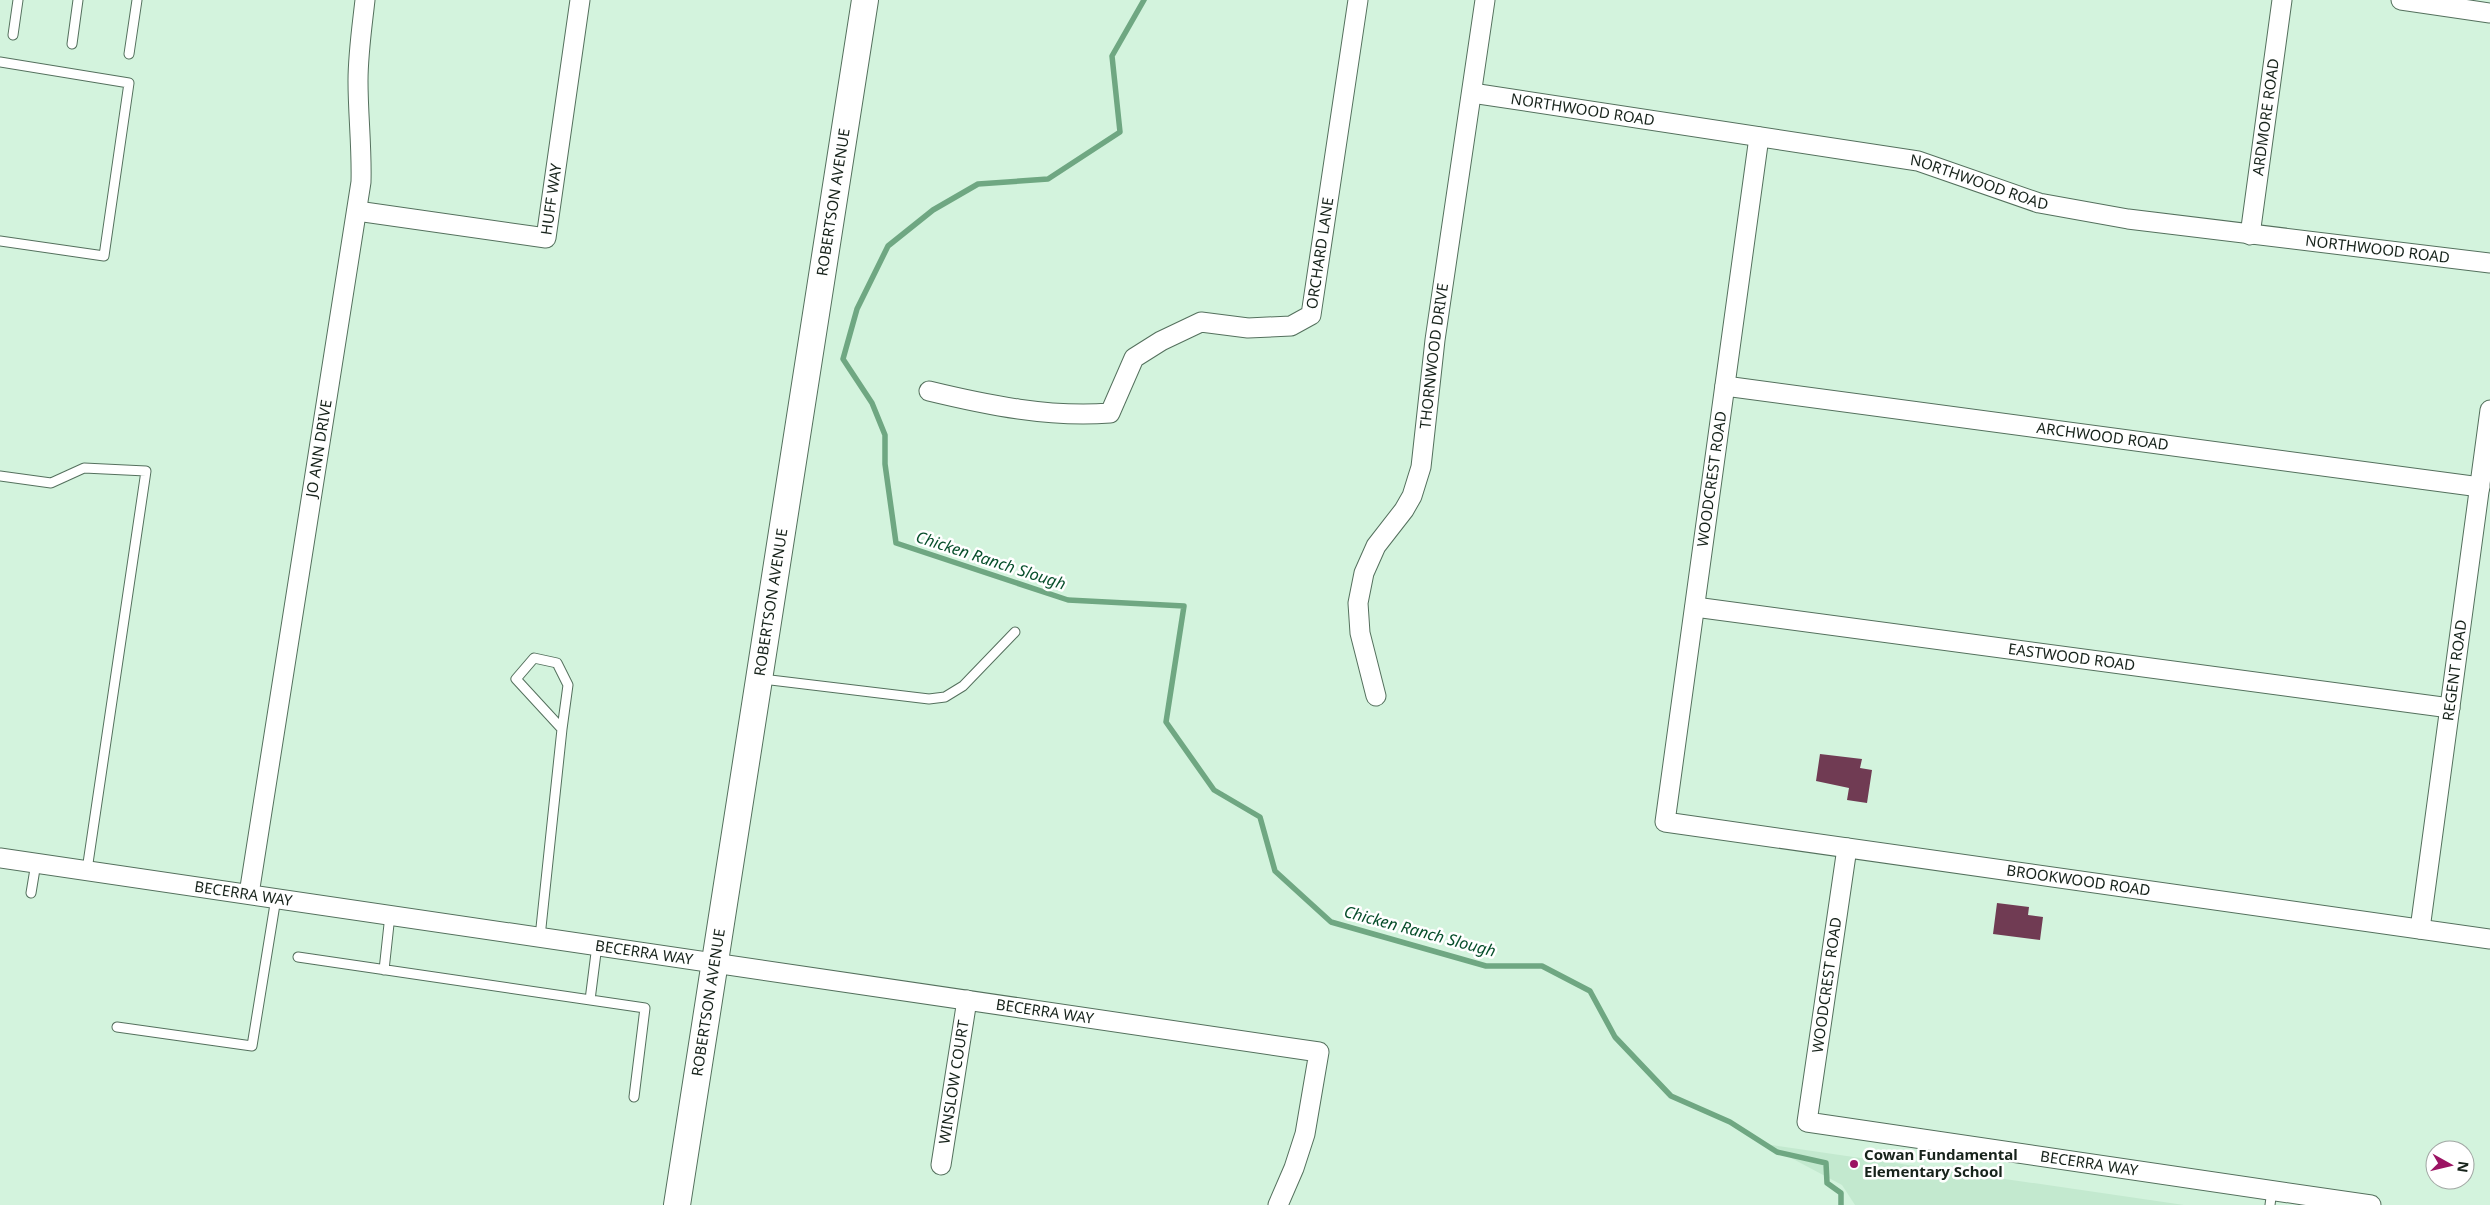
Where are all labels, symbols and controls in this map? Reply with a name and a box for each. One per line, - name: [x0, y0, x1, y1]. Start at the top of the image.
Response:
- street label: ARDMORE ROAD: [2247, 57, 2283, 177]
- street label: NORTHWOOD ROAD: [1510, 88, 1656, 130]
- street label: ROBERTSON AVENUE: [811, 127, 854, 277]
- street label: NORTHWOOD ROAD: [1909, 149, 2050, 214]
- street label: HUFF WAY: [536, 162, 566, 236]
- street label: ORCHARD LANE: [1301, 196, 1337, 310]
- street label: NORTHWOOD ROAD: [2304, 230, 2451, 267]
- street label: THORNWOOD DRIVE: [1414, 282, 1452, 430]
- street label: JO ANN DRIVE: [300, 398, 336, 501]
- street label: WOODCREST ROAD: [1692, 410, 1730, 548]
- street label: ARCHWOOD ROAD: [2036, 417, 2170, 454]
- water label: Chicken Ranch Slough: [913, 525, 1069, 595]
- street label: ROBERTSON AVENUE: [749, 527, 791, 677]
- street label: REGENT ROAD: [2437, 618, 2471, 722]
- street label: EASTWOOD ROAD: [2007, 638, 2137, 675]
- street label: BROOKWOOD ROAD: [2005, 860, 2152, 900]
- street label: BECERRA WAY: [193, 876, 294, 910]
- water label: Chicken Ranch Slough: [1342, 900, 1498, 962]
- street label: WOODCREST ROAD: [1807, 916, 1845, 1054]
- street label: ROBERTSON AVENUE: [686, 927, 729, 1078]
- street label: BECERRA WAY: [594, 935, 695, 969]
- street label: BECERRA WAY: [995, 994, 1096, 1028]
- street label: WINSLOW COURT: [933, 1018, 973, 1145]
- north arrow: [2425, 1140, 2475, 1190]
- place label: Cowan Fundamental Elementary School: [1864, 1144, 2018, 1181]
- street label: BECERRA WAY: [2039, 1145, 2140, 1180]
- marker: Cowan Fundamental Elementary School: [1848, 1158, 1860, 1170]
- text: N: [2453, 1160, 2474, 1174]

